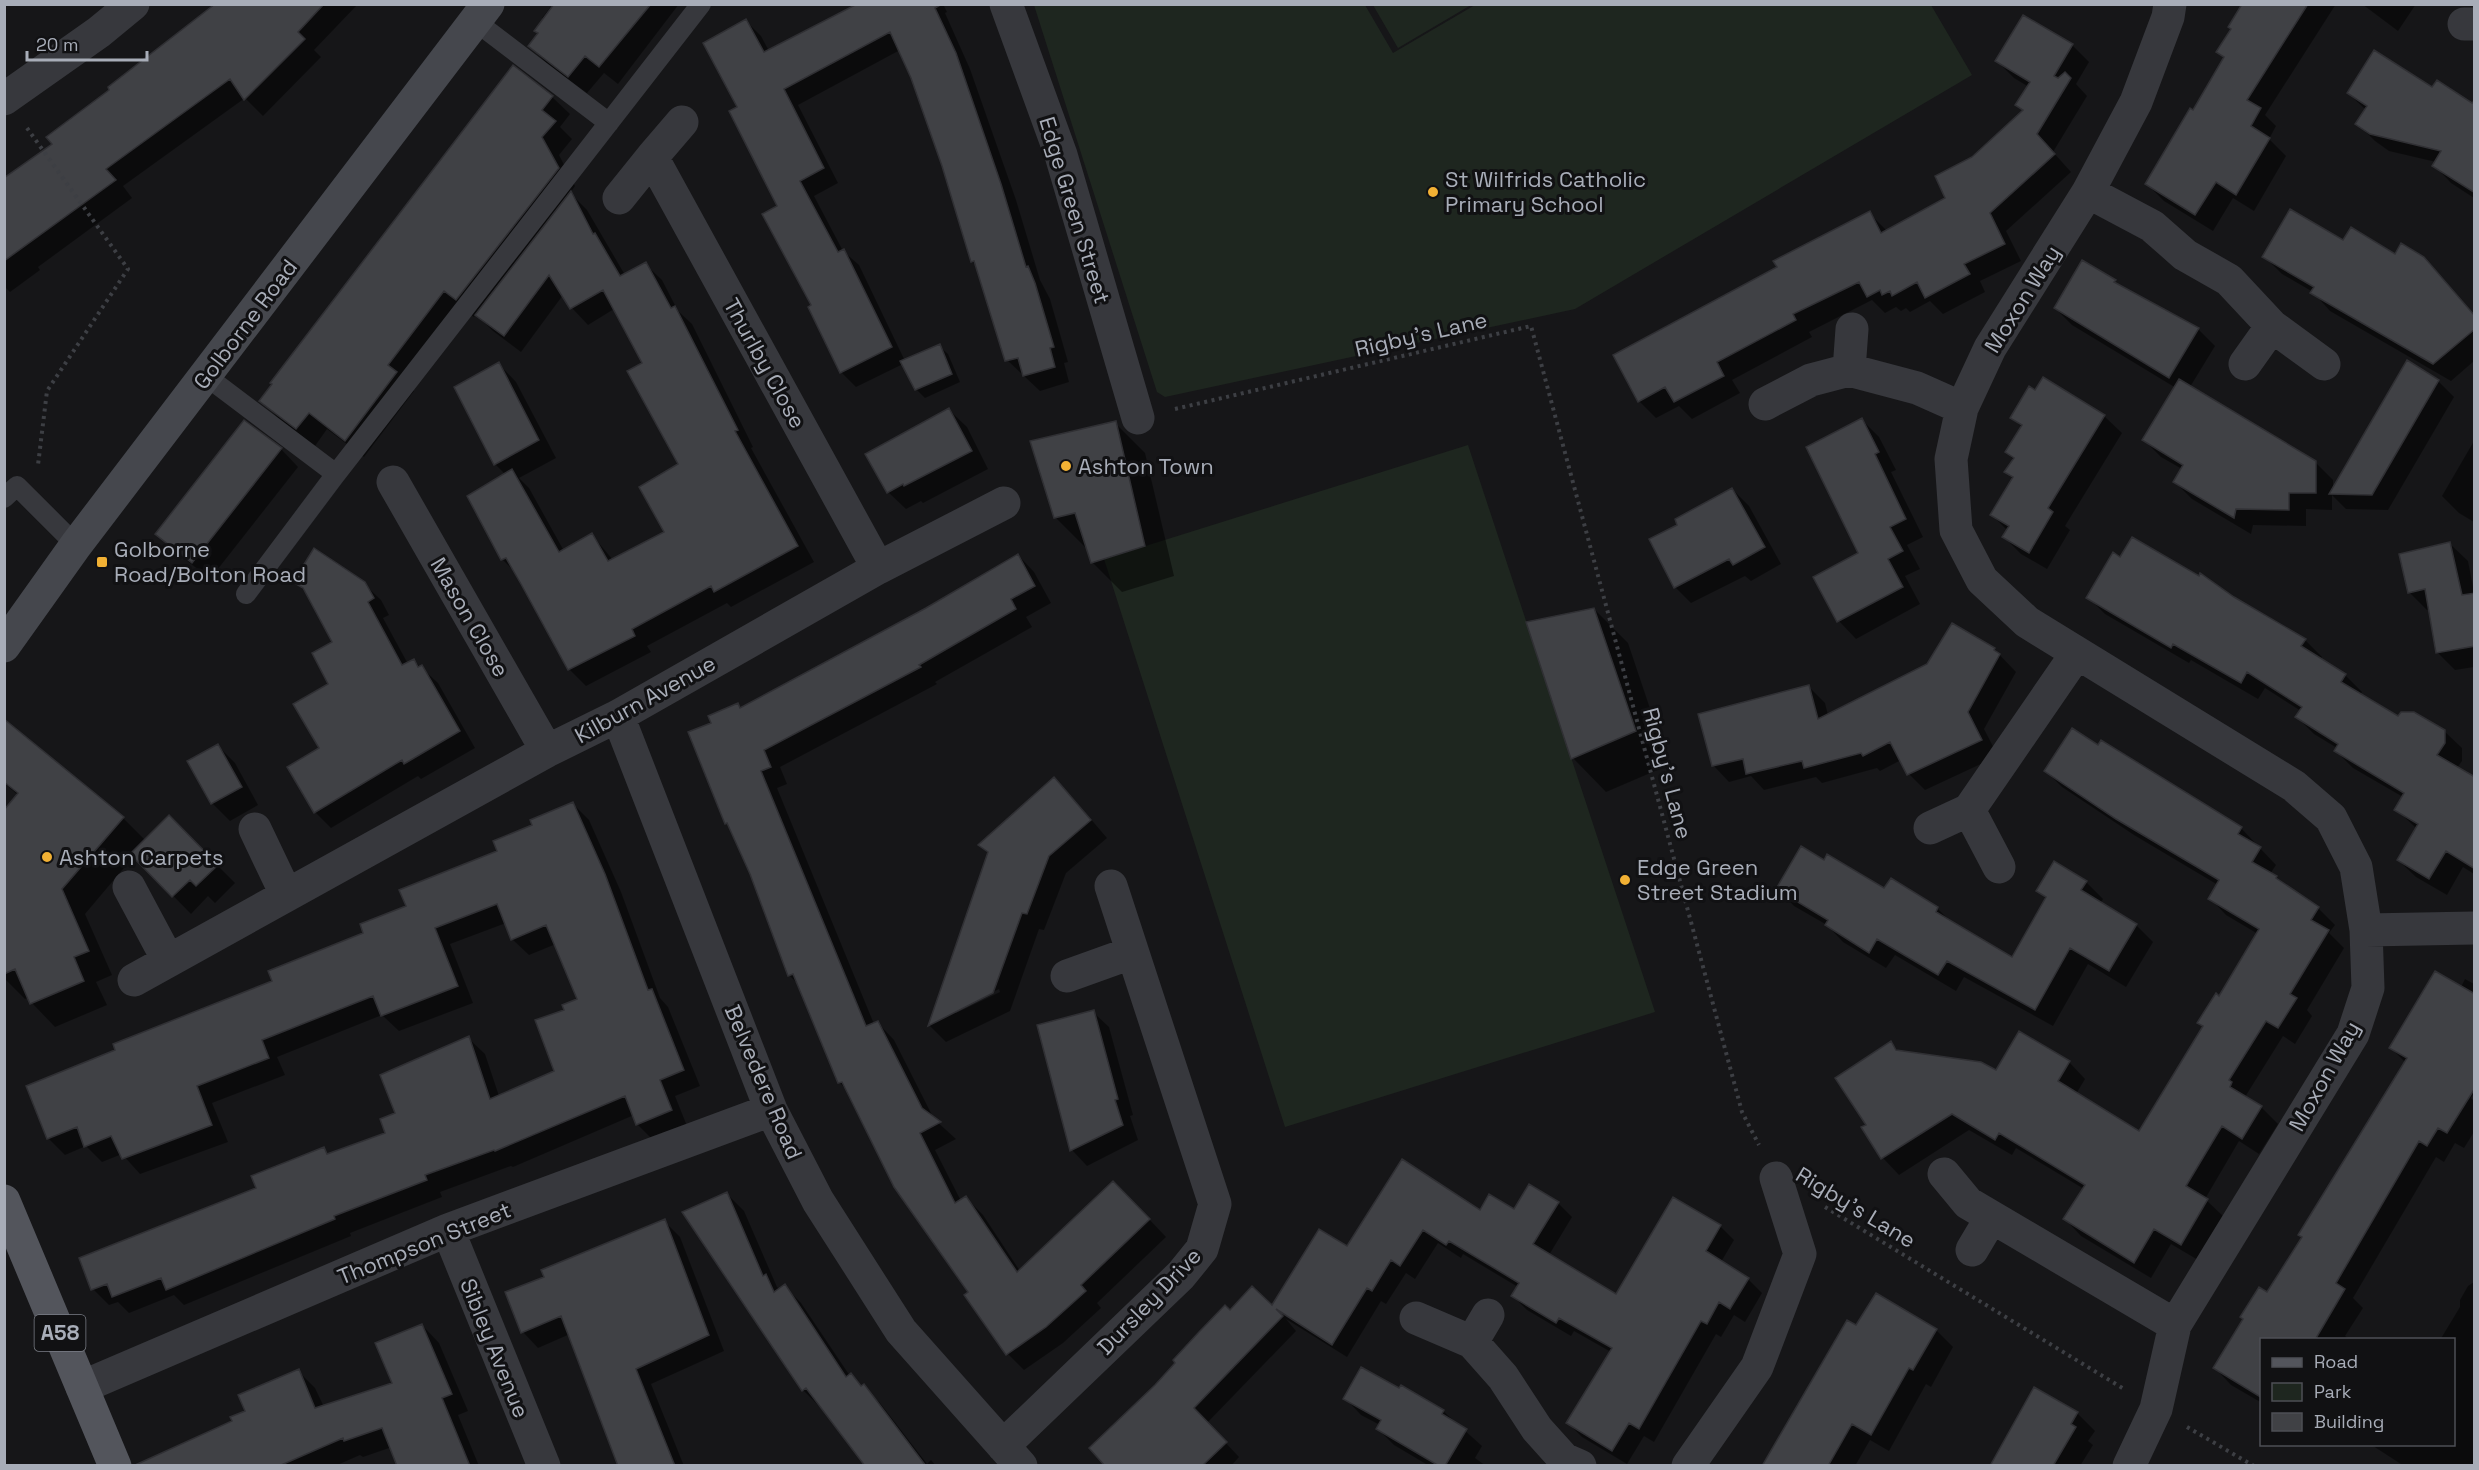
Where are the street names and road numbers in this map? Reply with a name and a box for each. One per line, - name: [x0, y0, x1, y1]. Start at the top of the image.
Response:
- street label: Edge Green Street: [1033, 113, 1117, 307]
- street label: Moxon Way: [1978, 240, 2066, 358]
- street label: Golborne Road: [187, 253, 303, 395]
- street label: Thurlby Close: [718, 293, 812, 433]
- street label: Rigby's Lane: [1352, 305, 1490, 363]
- street label: Mason Close: [424, 552, 516, 682]
- street label: Kilburn Avenue: [570, 649, 720, 749]
- street label: Rigby's Lane: [1637, 704, 1699, 842]
- street label: Belvedere Road: [719, 1001, 809, 1163]
- street label: Moxon Way: [2282, 1016, 2366, 1136]
- street label: Rigby's Lane: [1791, 1160, 1921, 1254]
- street label: Thompson Street: [333, 1195, 515, 1291]
- street label: Dursley Drive: [1091, 1242, 1207, 1360]
- street label: Sibley Avenue: [454, 1274, 536, 1422]
- road number: A58: [34, 1315, 86, 1351]

